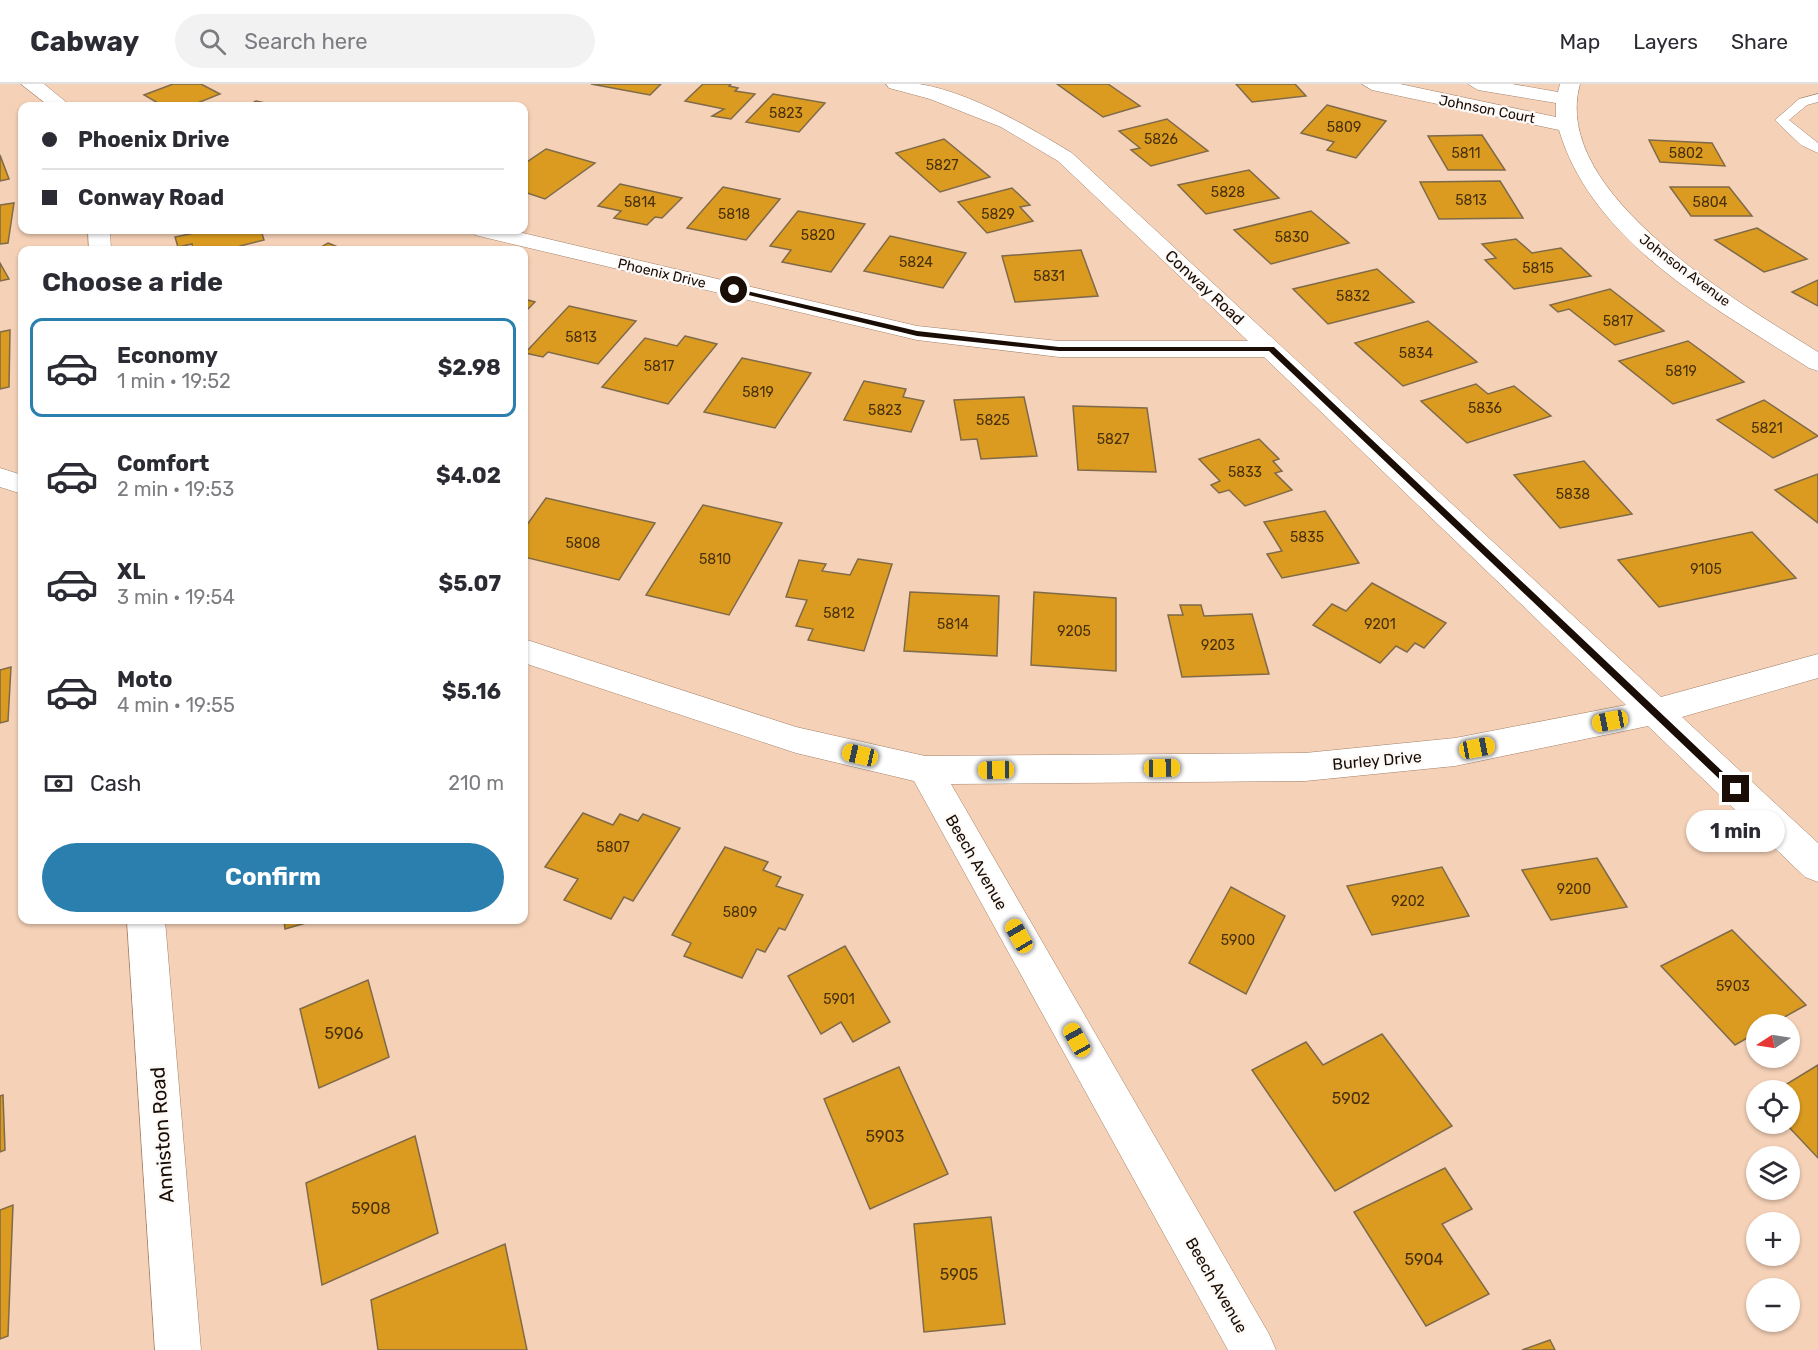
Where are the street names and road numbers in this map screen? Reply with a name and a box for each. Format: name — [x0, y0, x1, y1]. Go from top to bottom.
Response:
street label: Johnson Court — [1437, 92, 1537, 127]
street label: Johnson Avenue — [1636, 231, 1734, 310]
street label: Conway Road — [1161, 246, 1248, 329]
street label: Phoenix Drive — [616, 255, 708, 292]
street label: Burley Drive — [1331, 747, 1423, 774]
street label: Beech Avenue — [942, 811, 1011, 913]
street label: Anniston Road — [145, 1066, 179, 1204]
street label: Beech Avenue — [1182, 1234, 1251, 1336]

